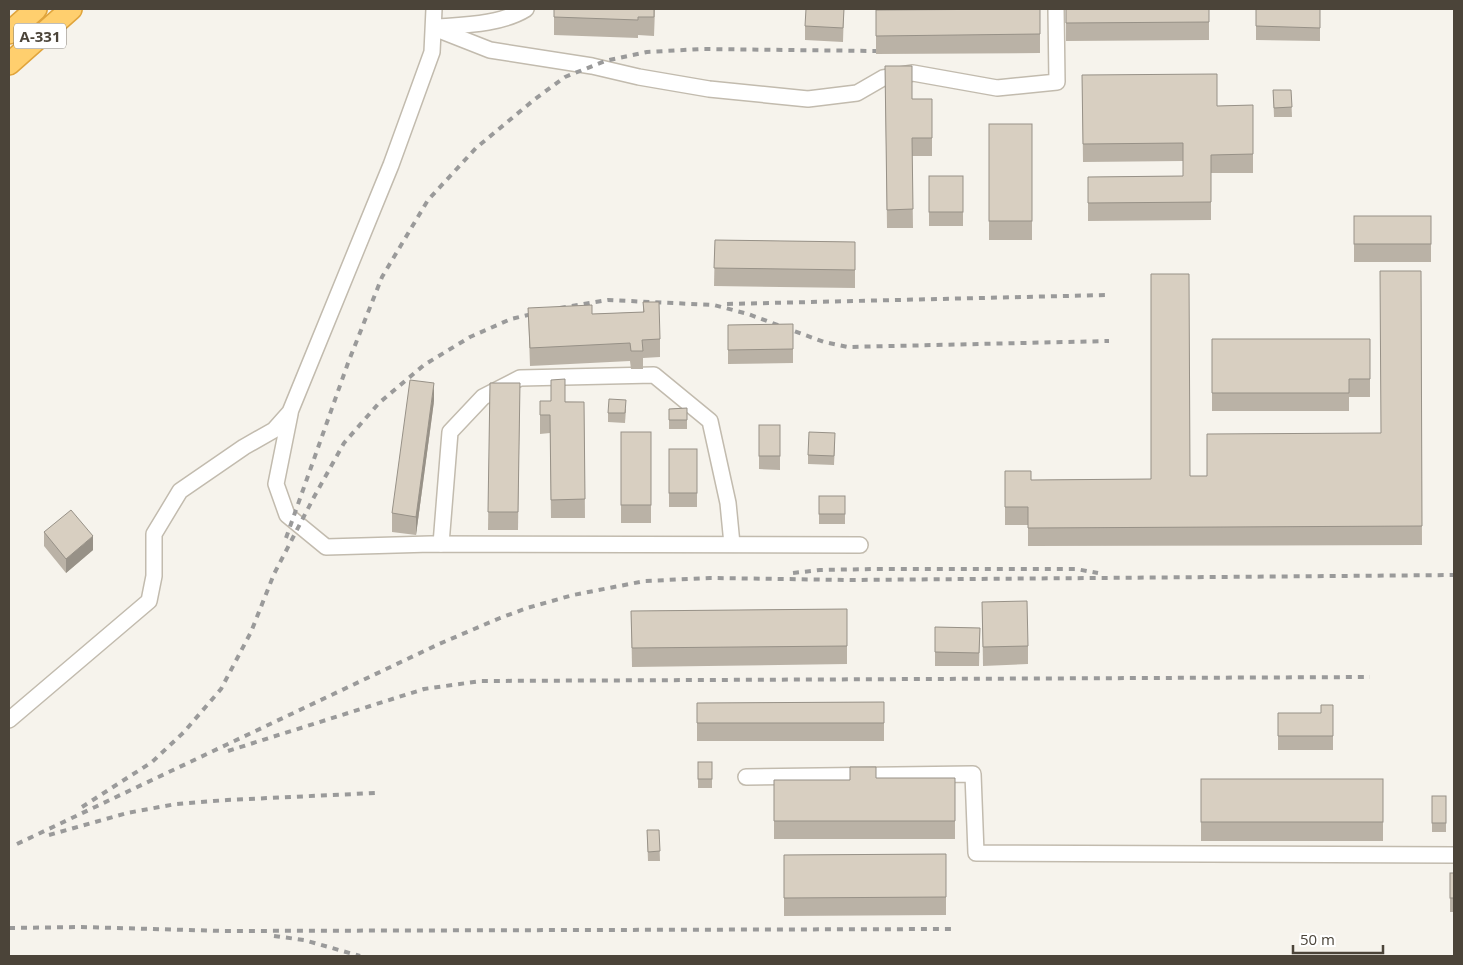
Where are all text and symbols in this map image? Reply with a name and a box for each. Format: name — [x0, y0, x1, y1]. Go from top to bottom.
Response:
road number: А-331 — [14, 24, 66, 48]
scale bar — [1293, 922, 1383, 954]
text: 50 m — [1300, 929, 1335, 949]

